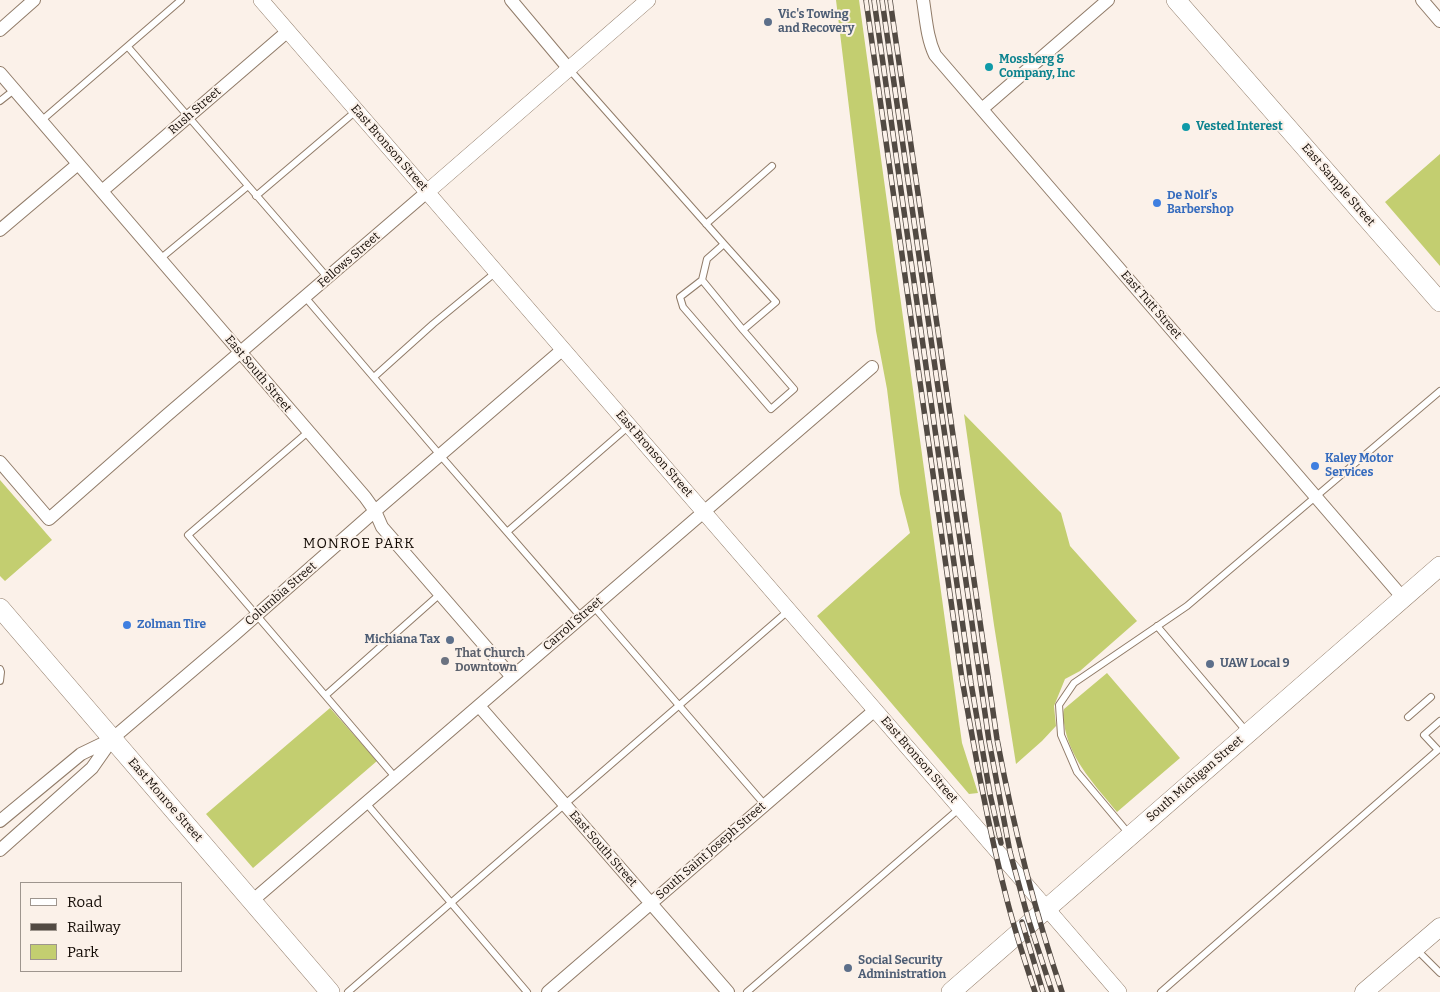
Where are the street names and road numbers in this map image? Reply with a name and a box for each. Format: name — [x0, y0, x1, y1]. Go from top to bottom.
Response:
street label: Rush Street — [166, 84, 224, 138]
street label: East Bronson Street — [348, 102, 430, 194]
street label: East Sample Street — [1298, 141, 1378, 229]
street label: Fellows Street — [315, 229, 383, 291]
street label: East Tutt Street — [1118, 268, 1184, 342]
street label: East South Street — [222, 333, 294, 415]
street label: East Bronson Street — [613, 408, 695, 500]
street label: Columbia Street — [242, 559, 320, 629]
street label: Carroll Street — [540, 594, 606, 654]
street label: East Bronson Street — [878, 714, 960, 806]
street label: South Michigan Street — [1144, 733, 1246, 825]
street label: East Monroe Street — [125, 755, 205, 845]
street label: South Saint Joseph Street — [653, 799, 769, 903]
street label: East South Street — [566, 808, 640, 890]

